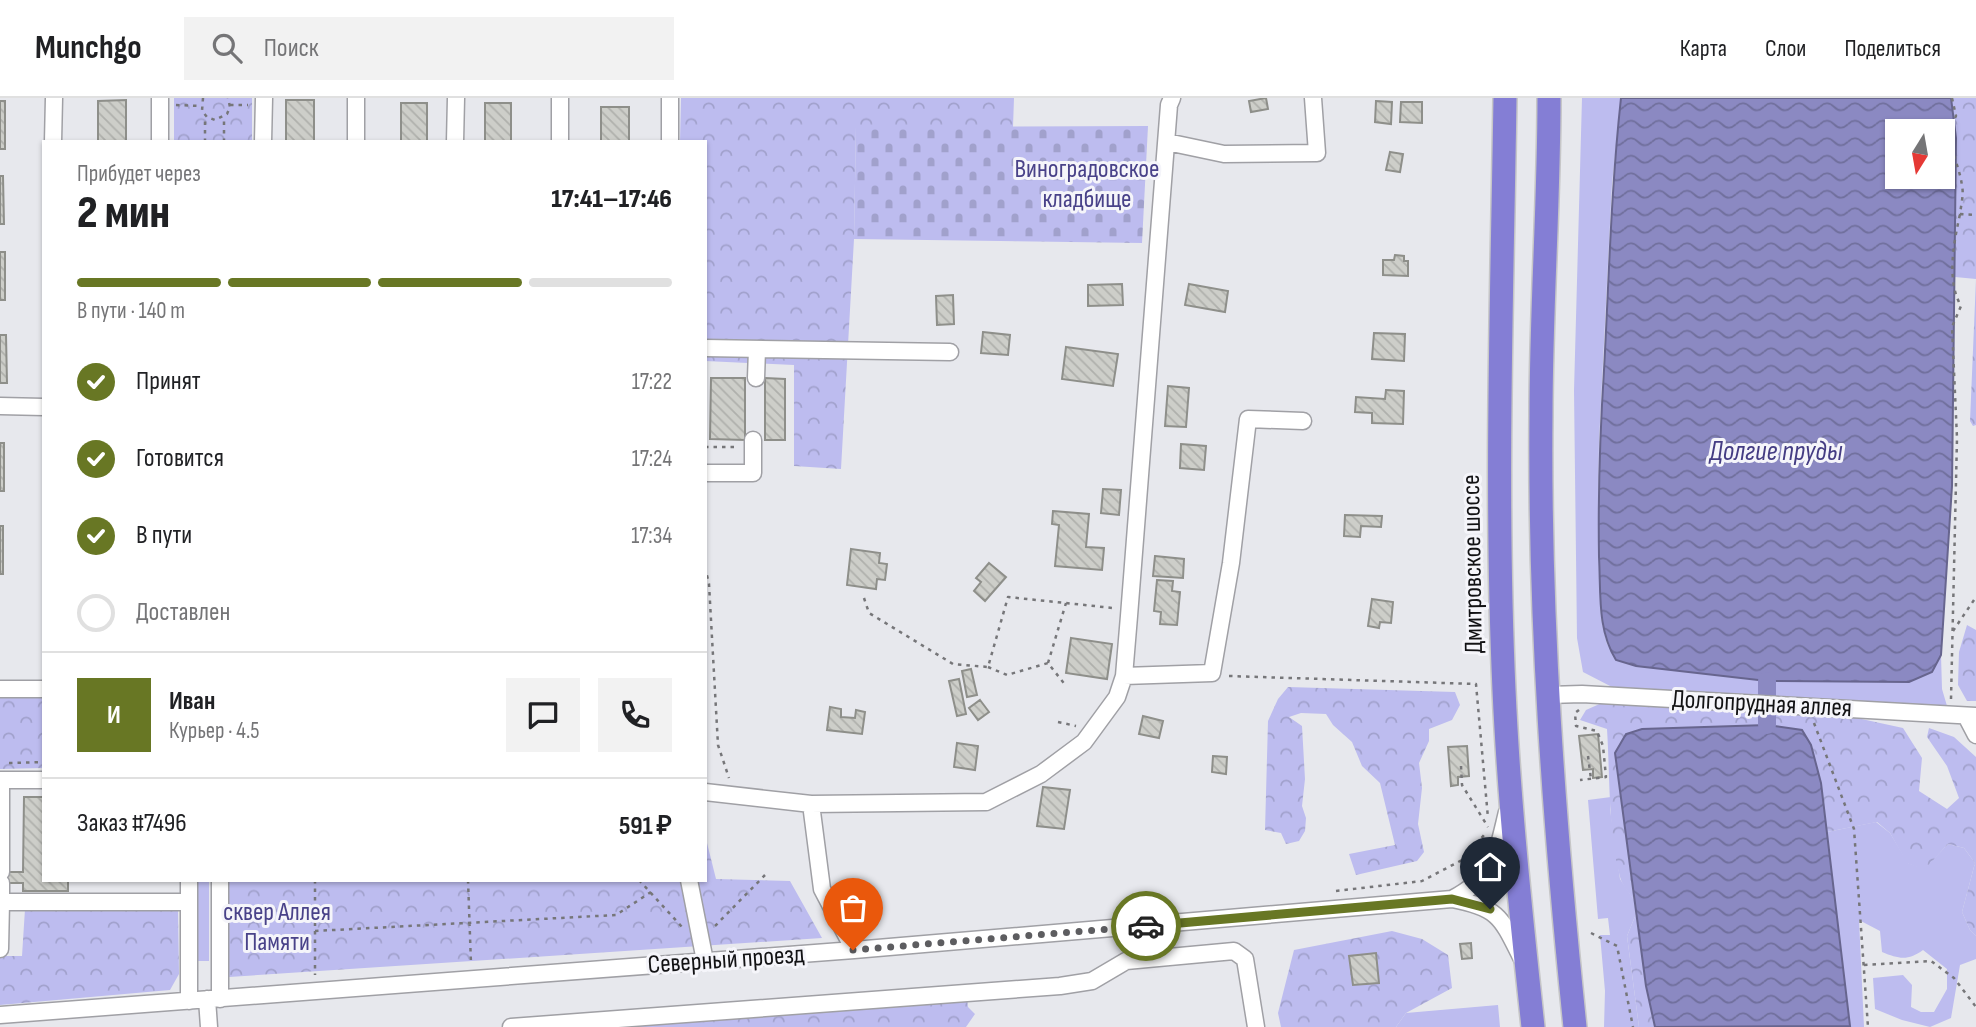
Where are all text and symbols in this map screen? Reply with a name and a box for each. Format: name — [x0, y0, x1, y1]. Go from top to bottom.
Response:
search box — [184, 17, 674, 80]
text: Munchgo — [35, 28, 142, 68]
icon: search — [208, 29, 246, 67]
text: Поиск — [264, 33, 319, 64]
text: Карта — [1680, 34, 1727, 63]
text: Слои — [1765, 34, 1806, 63]
text: Поделиться — [1844, 34, 1941, 63]
north arrow — [1885, 119, 1955, 189]
map controls — [1885, 119, 1955, 189]
park label: Виноградовское кладбище — [1015, 154, 1159, 215]
text: Прибудет через — [77, 160, 201, 188]
text: 17:41–17:46 — [551, 184, 672, 215]
text: 2 мин — [77, 186, 170, 241]
text: В пути · 140 m — [77, 297, 185, 325]
icon: check — [77, 363, 115, 401]
text: Принят — [136, 366, 201, 397]
text: 17:22 — [632, 368, 672, 396]
water label: Долгие пруды — [1707, 435, 1843, 468]
icon: check — [77, 440, 115, 478]
text: Готовится — [136, 443, 224, 474]
text: 17:24 — [632, 445, 672, 473]
street label: Дмитровское шоссе — [1456, 474, 1490, 654]
icon: check — [77, 517, 115, 555]
text: В пути — [136, 520, 192, 551]
text: 17:34 — [631, 522, 672, 550]
text: Доставлен — [136, 597, 230, 628]
button: chat — [506, 678, 580, 752]
button: phone — [598, 678, 672, 752]
street label: Долгопрудная аллея — [1671, 684, 1853, 724]
text: Иван — [169, 686, 215, 717]
text: И — [107, 700, 121, 731]
text: Курьер · 4.5 — [169, 717, 259, 745]
text: Заказ #7496 — [77, 808, 187, 839]
text: 591 ₽ — [619, 811, 672, 842]
pin — [1460, 837, 1520, 909]
icon: home — [1471, 848, 1509, 886]
pin — [823, 878, 883, 950]
icon: bag — [834, 889, 872, 927]
courier — [1111, 891, 1181, 961]
park label: сквер Аллея Памяти — [223, 897, 331, 958]
icon: car — [1127, 907, 1165, 945]
street label: Северный проезд — [647, 939, 806, 981]

